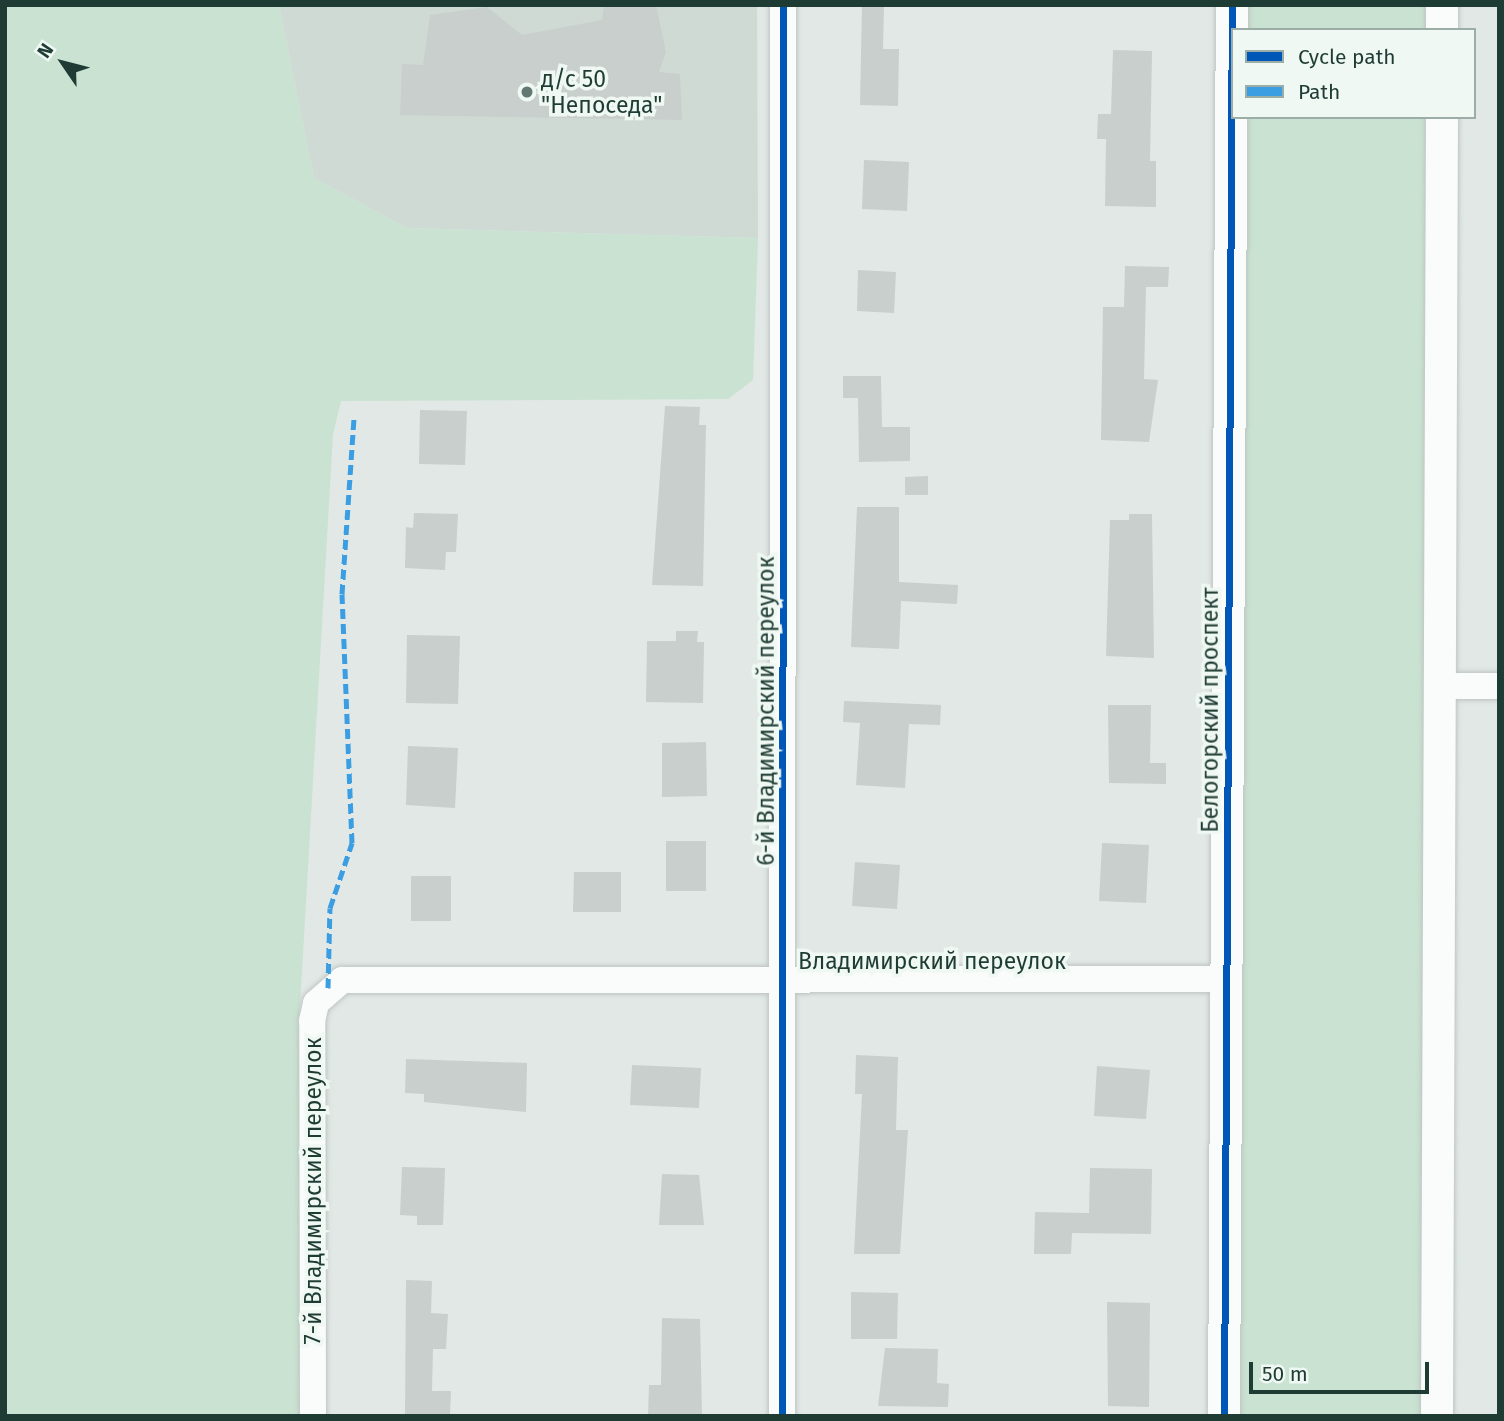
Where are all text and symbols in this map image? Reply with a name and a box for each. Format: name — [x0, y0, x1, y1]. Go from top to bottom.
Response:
north arrow — [28, 28, 98, 98]
legend — [1231, 28, 1476, 119]
text: N — [32, 39, 58, 62]
text: Cycle path — [1298, 44, 1396, 70]
place label: д/с 50 "Непоседа" — [541, 65, 662, 119]
text: Path — [1298, 79, 1340, 105]
marker: д/с 50 "Непоседа" — [519, 84, 535, 100]
street label: 6-й Владимирский переулок — [752, 556, 780, 866]
street label: Белогорский проспект — [1196, 587, 1224, 833]
street label: Владимирский переулок — [798, 947, 1066, 975]
street label: 7-й Владимирский переулок — [299, 1037, 327, 1345]
scale bar — [1252, 1348, 1432, 1392]
text: 50 m — [1262, 1361, 1308, 1387]

